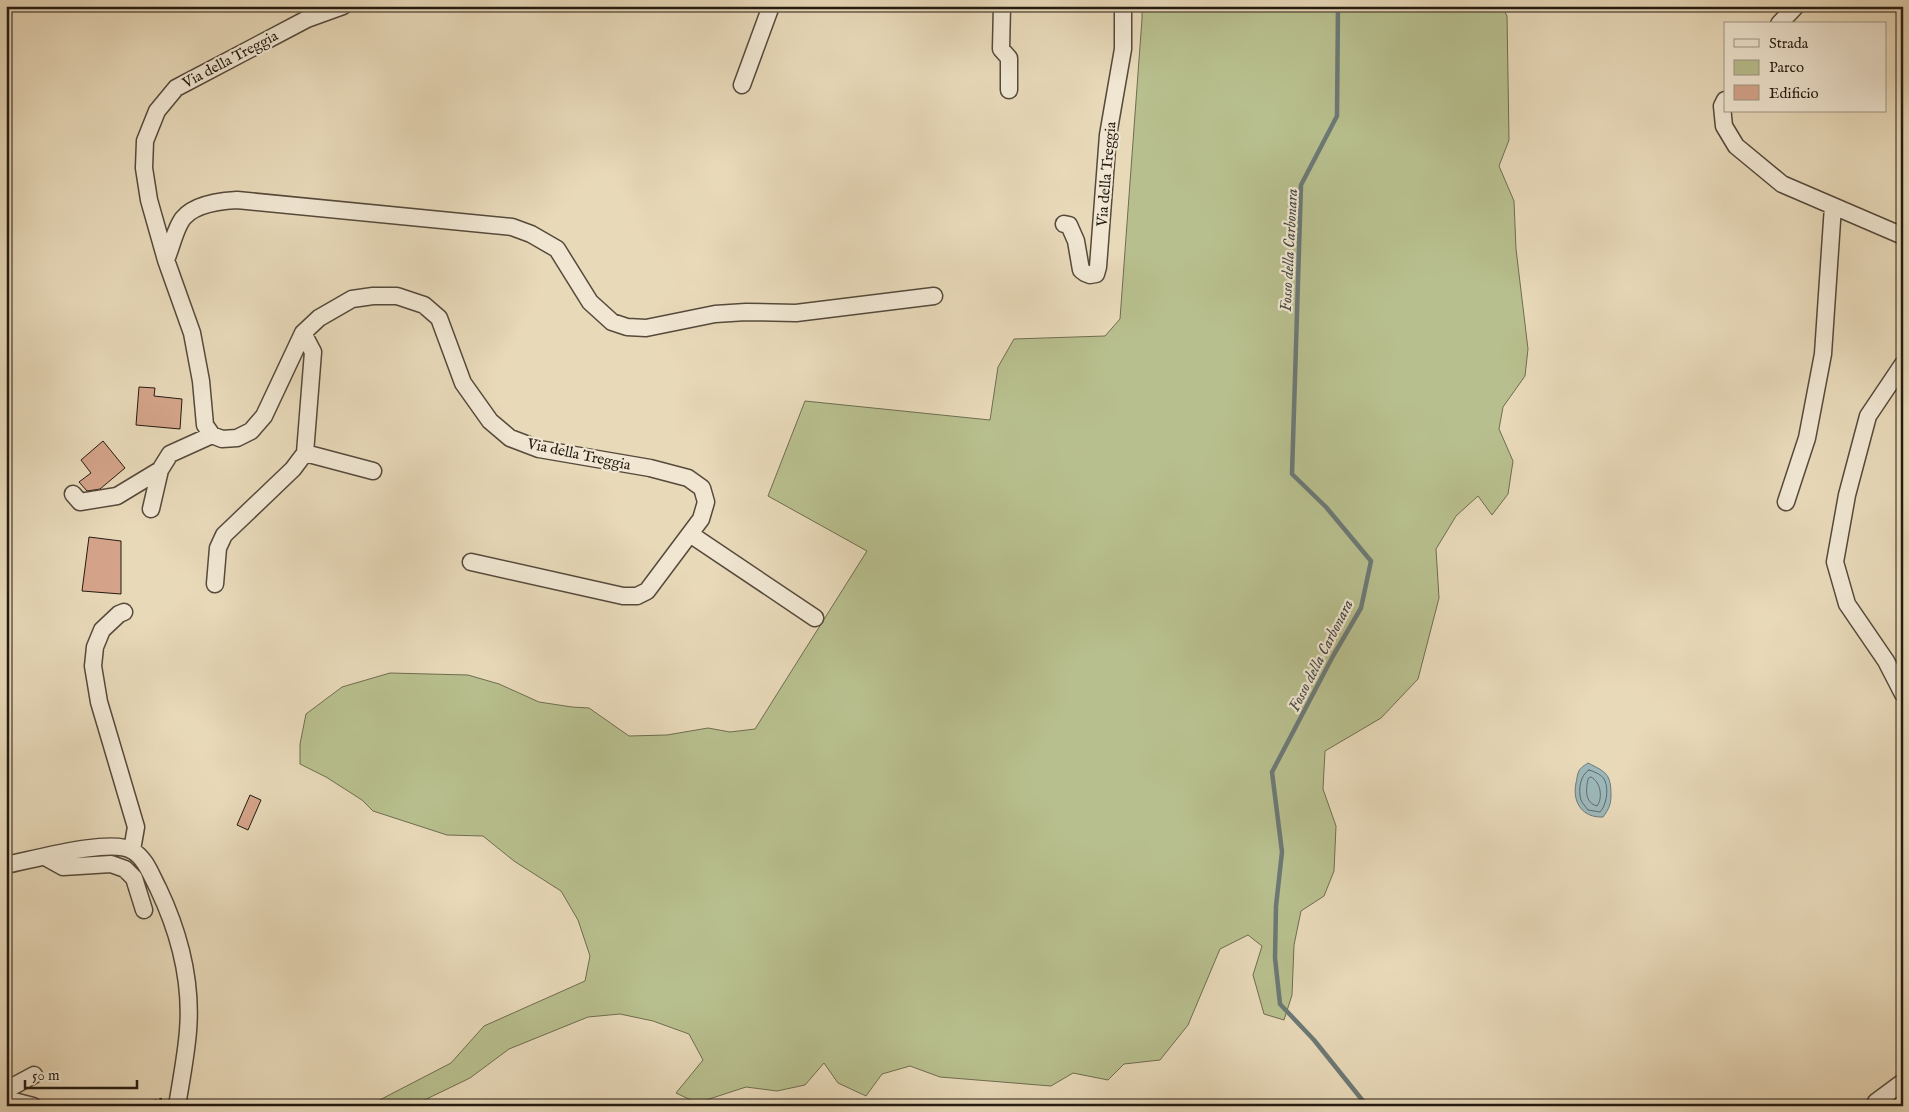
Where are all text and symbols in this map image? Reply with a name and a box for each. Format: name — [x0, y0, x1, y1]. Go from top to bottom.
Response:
legend — [1724, 22, 1886, 112]
street label: Via della Treggia — [178, 26, 282, 93]
text: Strada — [1769, 34, 1809, 53]
text: Parco — [1769, 58, 1804, 77]
text: Edificio — [1769, 84, 1819, 103]
street label: Via della Treggia — [1092, 120, 1121, 228]
water label: Fosso della Carbonara — [1277, 188, 1303, 312]
street label: Via della Treggia — [524, 434, 633, 475]
water label: Fosso della Carbonara — [1285, 597, 1359, 715]
scale bar — [25, 1057, 138, 1089]
text: 50 m — [32, 1066, 60, 1085]

